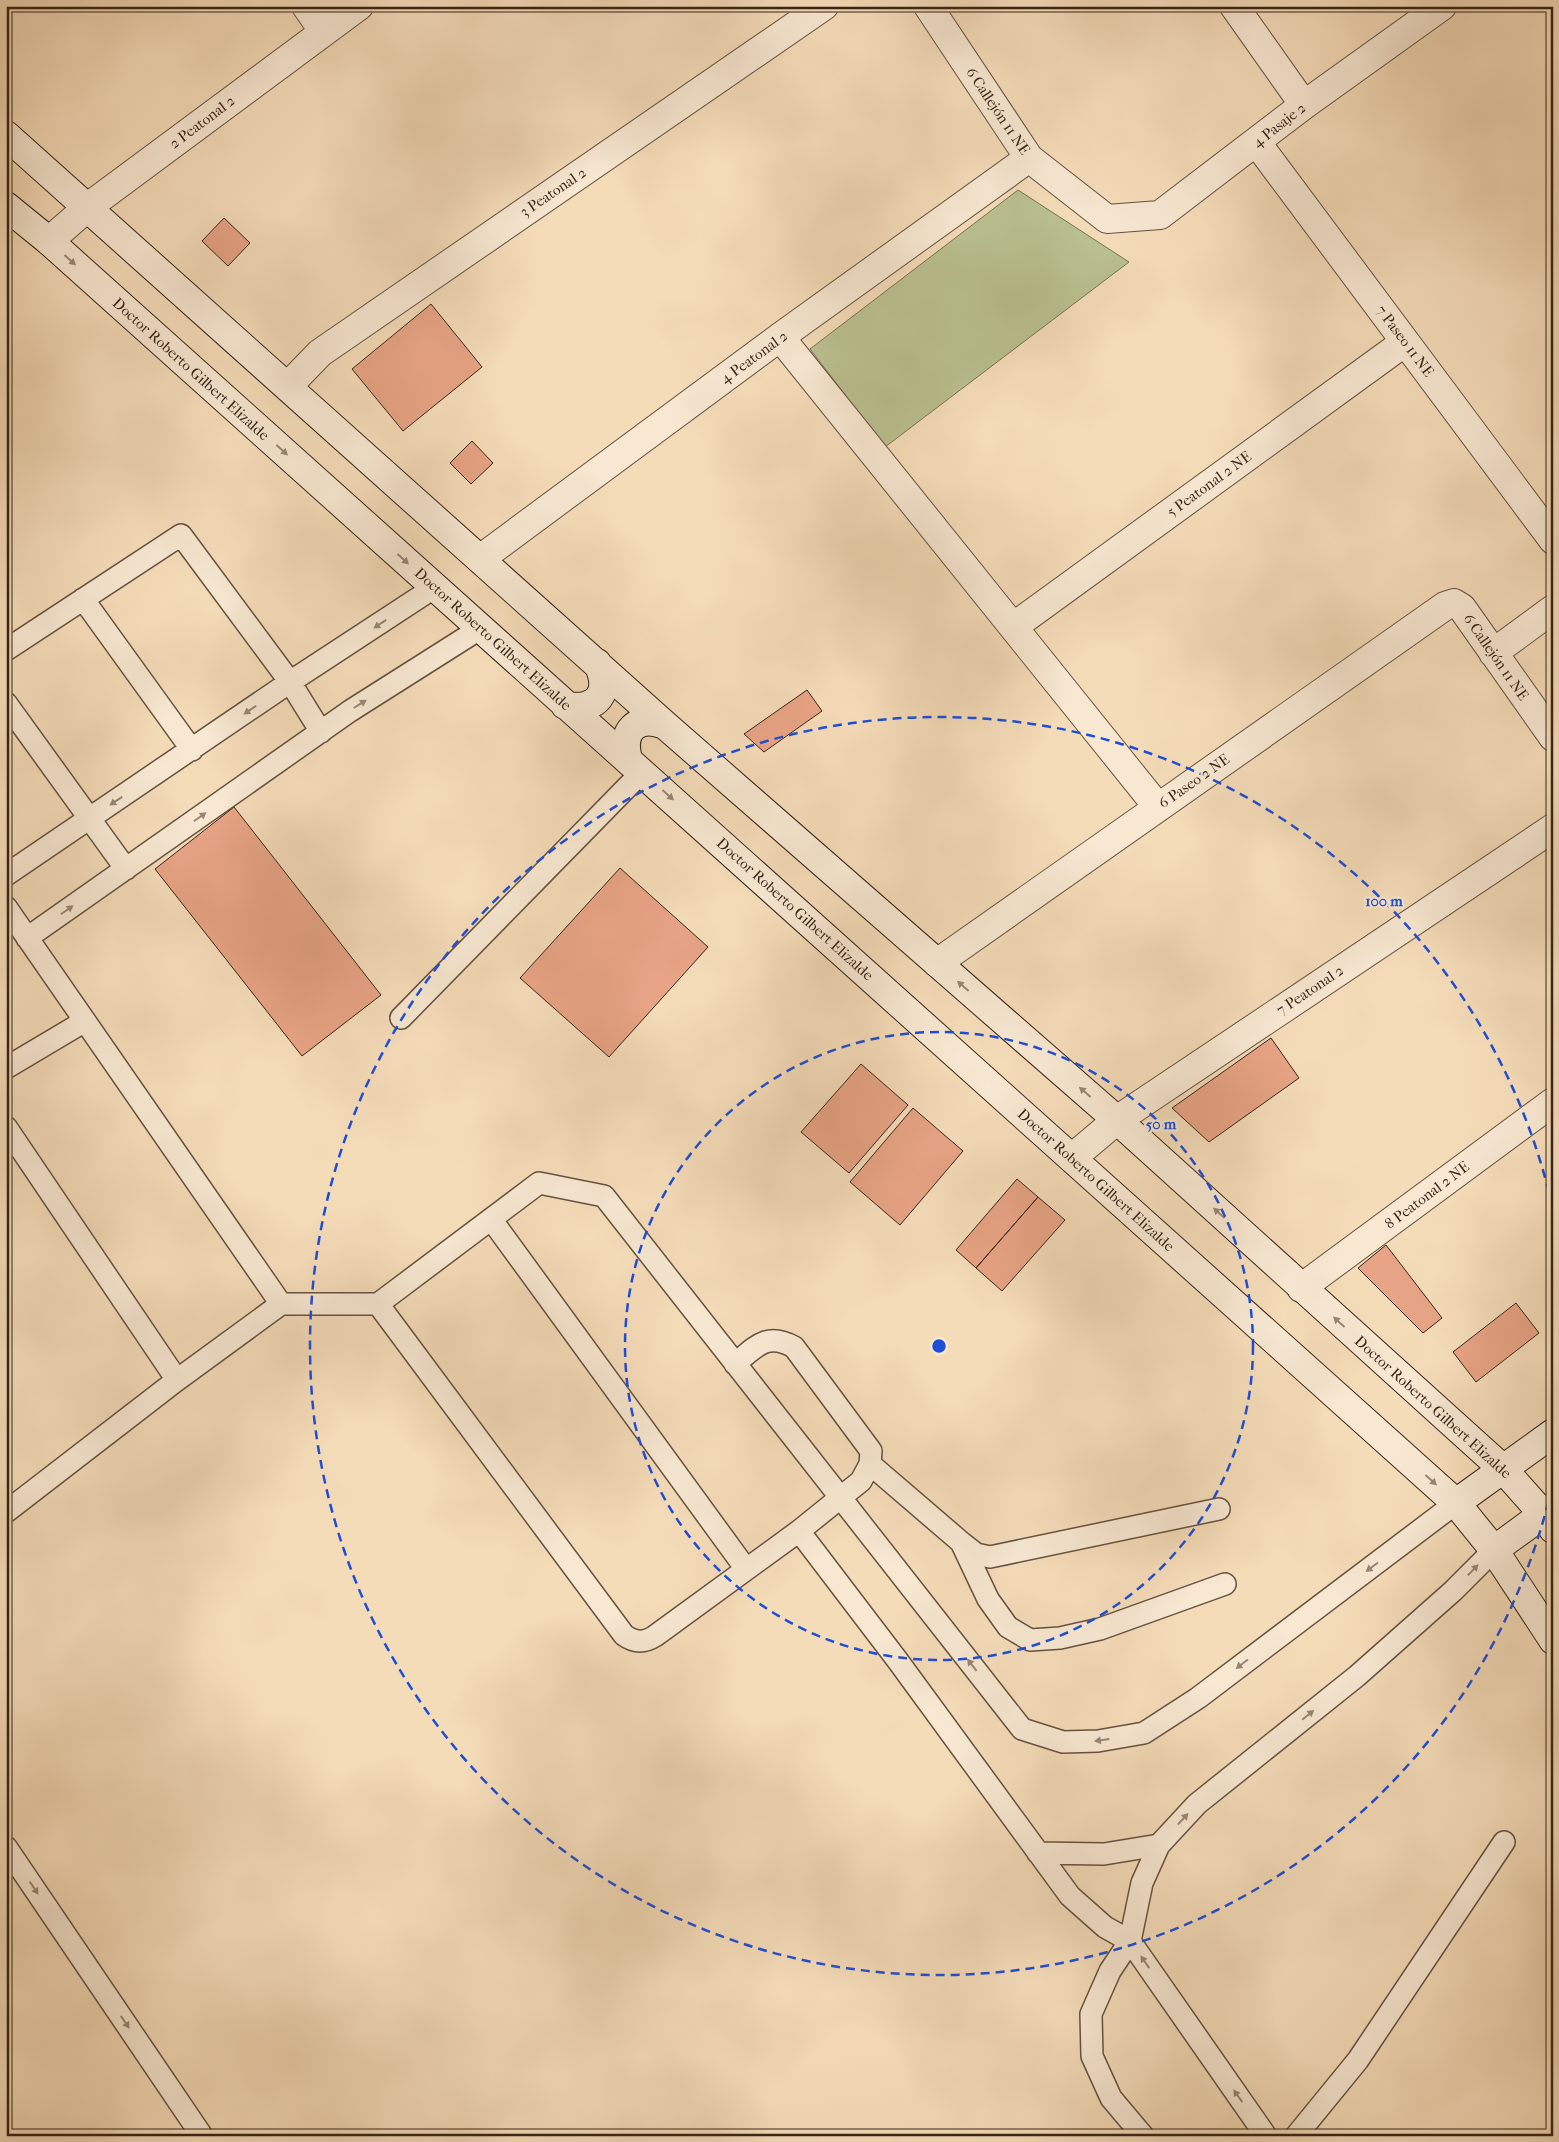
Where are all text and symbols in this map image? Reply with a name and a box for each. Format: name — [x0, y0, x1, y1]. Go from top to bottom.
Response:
street label: 6 Callejón 11 NE — [962, 64, 1034, 158]
street label: 2 Peatonal 2 — [166, 91, 239, 153]
street label: 4 Pasaje 2 — [1249, 98, 1309, 151]
street label: 3 Peatonal 2 — [516, 163, 590, 221]
one-way arrow — [63, 254, 75, 266]
street label: Doctor Roberto Gilbert Elizalde — [109, 294, 273, 445]
street label: 7 Paseo 11 NE — [1372, 302, 1438, 380]
street label: 4 Peatonal 2 — [717, 326, 791, 387]
one-way arrow — [276, 445, 289, 456]
street label: 5 Peatonal 2 NE — [1163, 447, 1255, 521]
one-way arrow — [397, 553, 409, 565]
street label: Doctor Roberto Gilbert Elizalde — [411, 564, 575, 715]
street label: 6 Callejón 11 NE — [1459, 610, 1533, 704]
one-way arrow — [373, 619, 387, 629]
one-way arrow — [354, 700, 367, 709]
one-way arrow — [243, 705, 257, 715]
street label: 6 Paseo 2 NE — [1155, 750, 1233, 812]
one-way arrow — [661, 789, 673, 801]
one-way arrow — [109, 796, 123, 806]
one-way arrow — [193, 812, 207, 822]
street label: Doctor Roberto Gilbert Elizalde — [713, 834, 877, 985]
text: 100 m — [1365, 892, 1403, 910]
one-way arrow — [60, 905, 74, 915]
street label: 7 Peatonal 2 — [1273, 961, 1347, 1019]
one-way arrow — [956, 980, 969, 991]
one-way arrow — [1079, 1087, 1092, 1098]
street label: Doctor Roberto Gilbert Elizalde — [1014, 1105, 1178, 1256]
text: 50 m — [1146, 1115, 1177, 1133]
street label: 8 Peatonal 2 NE — [1381, 1157, 1473, 1233]
one-way arrow — [1213, 1207, 1225, 1219]
one-way arrow — [1334, 1316, 1346, 1328]
street label: Doctor Roberto Gilbert Elizalde — [1351, 1332, 1515, 1483]
centre of rings — [930, 1337, 948, 1355]
one-way arrow — [1425, 1475, 1438, 1486]
one-way arrow — [1365, 1562, 1379, 1572]
one-way arrow — [1467, 1565, 1479, 1577]
one-way arrow — [967, 1659, 978, 1672]
one-way arrow — [1236, 1659, 1249, 1670]
one-way arrow — [1301, 1710, 1314, 1721]
one-way arrow — [1093, 1736, 1109, 1744]
one-way arrow — [1177, 1813, 1189, 1825]
one-way arrow — [29, 1881, 38, 1894]
one-way arrow — [1140, 1956, 1150, 1969]
one-way arrow — [120, 2015, 130, 2029]
one-way arrow — [1233, 2089, 1243, 2103]

